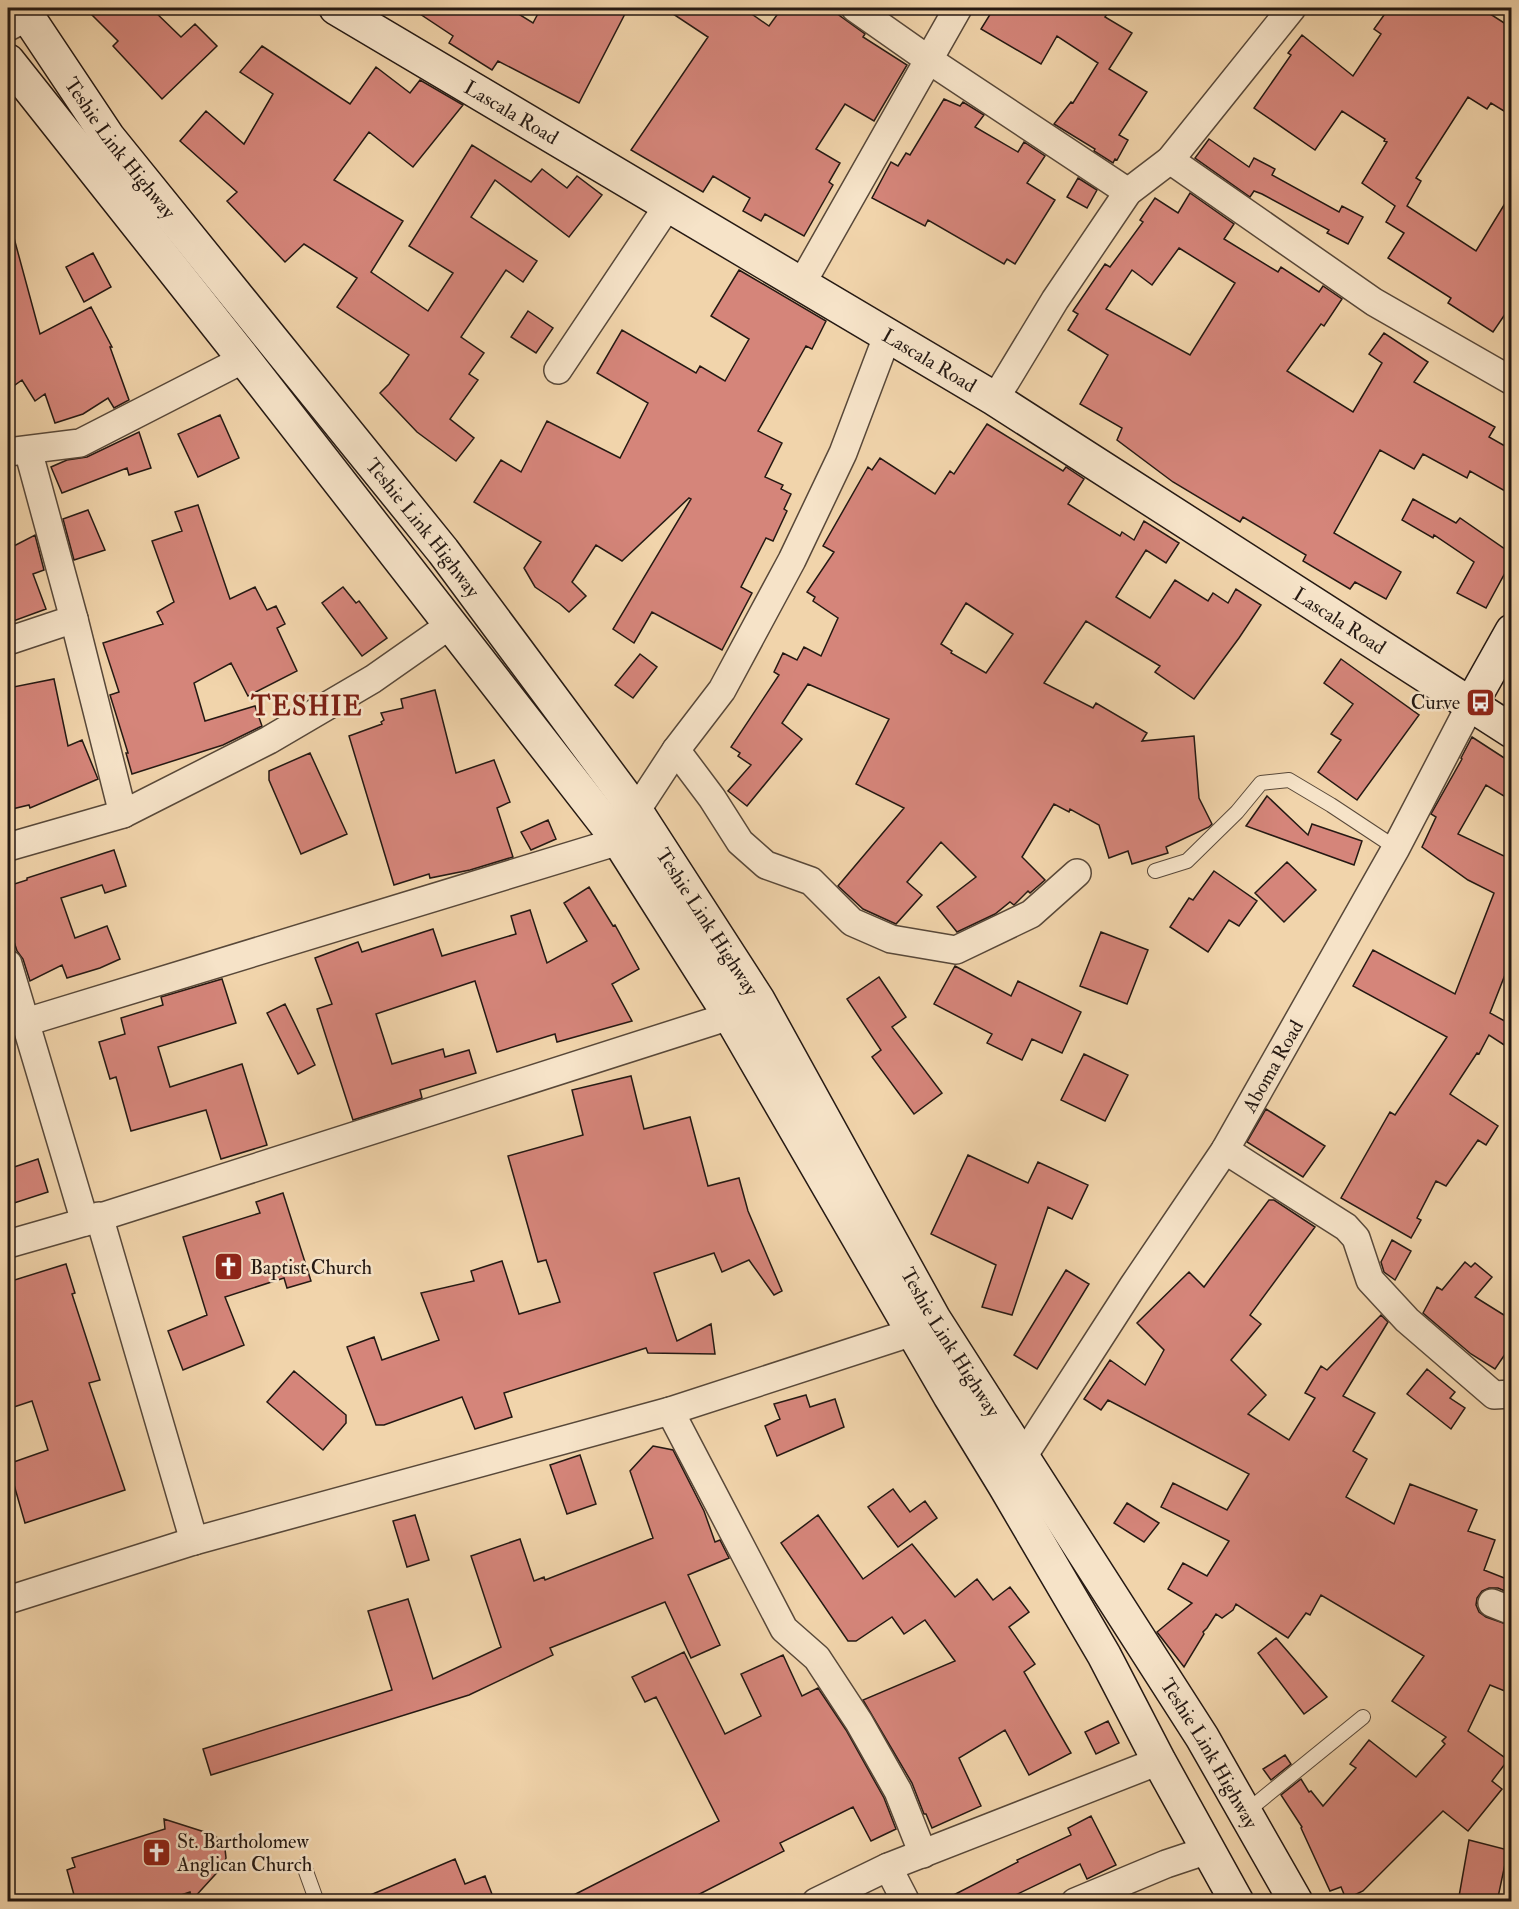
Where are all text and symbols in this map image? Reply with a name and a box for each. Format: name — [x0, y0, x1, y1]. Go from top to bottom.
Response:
street label: Teshie Link Highway — [59, 72, 182, 225]
street label: Lascala Road — [460, 74, 563, 150]
street label: Lascala Road — [878, 322, 981, 398]
street label: Teshie Link Highway — [360, 453, 486, 603]
street label: Lascala Road — [1289, 581, 1391, 659]
bus stop icon: Curve — [1465, 686, 1497, 718]
place label: Curve — [1411, 690, 1460, 715]
district label: TESHIE — [250, 691, 363, 723]
street label: Teshie Link Highway — [651, 843, 765, 1001]
street label: Aboma Road — [1236, 1015, 1309, 1117]
church icon: Baptist Church — [213, 1251, 245, 1283]
place label: Baptist Church — [250, 1255, 373, 1281]
street label: Teshie Link Highway — [895, 1263, 1007, 1422]
street label: Teshie Link Highway — [1155, 1673, 1265, 1834]
place label: St. Bartholomew Anglican Church — [176, 1829, 313, 1877]
church icon: St. Bartholomew Anglican Church — [140, 1837, 172, 1869]

